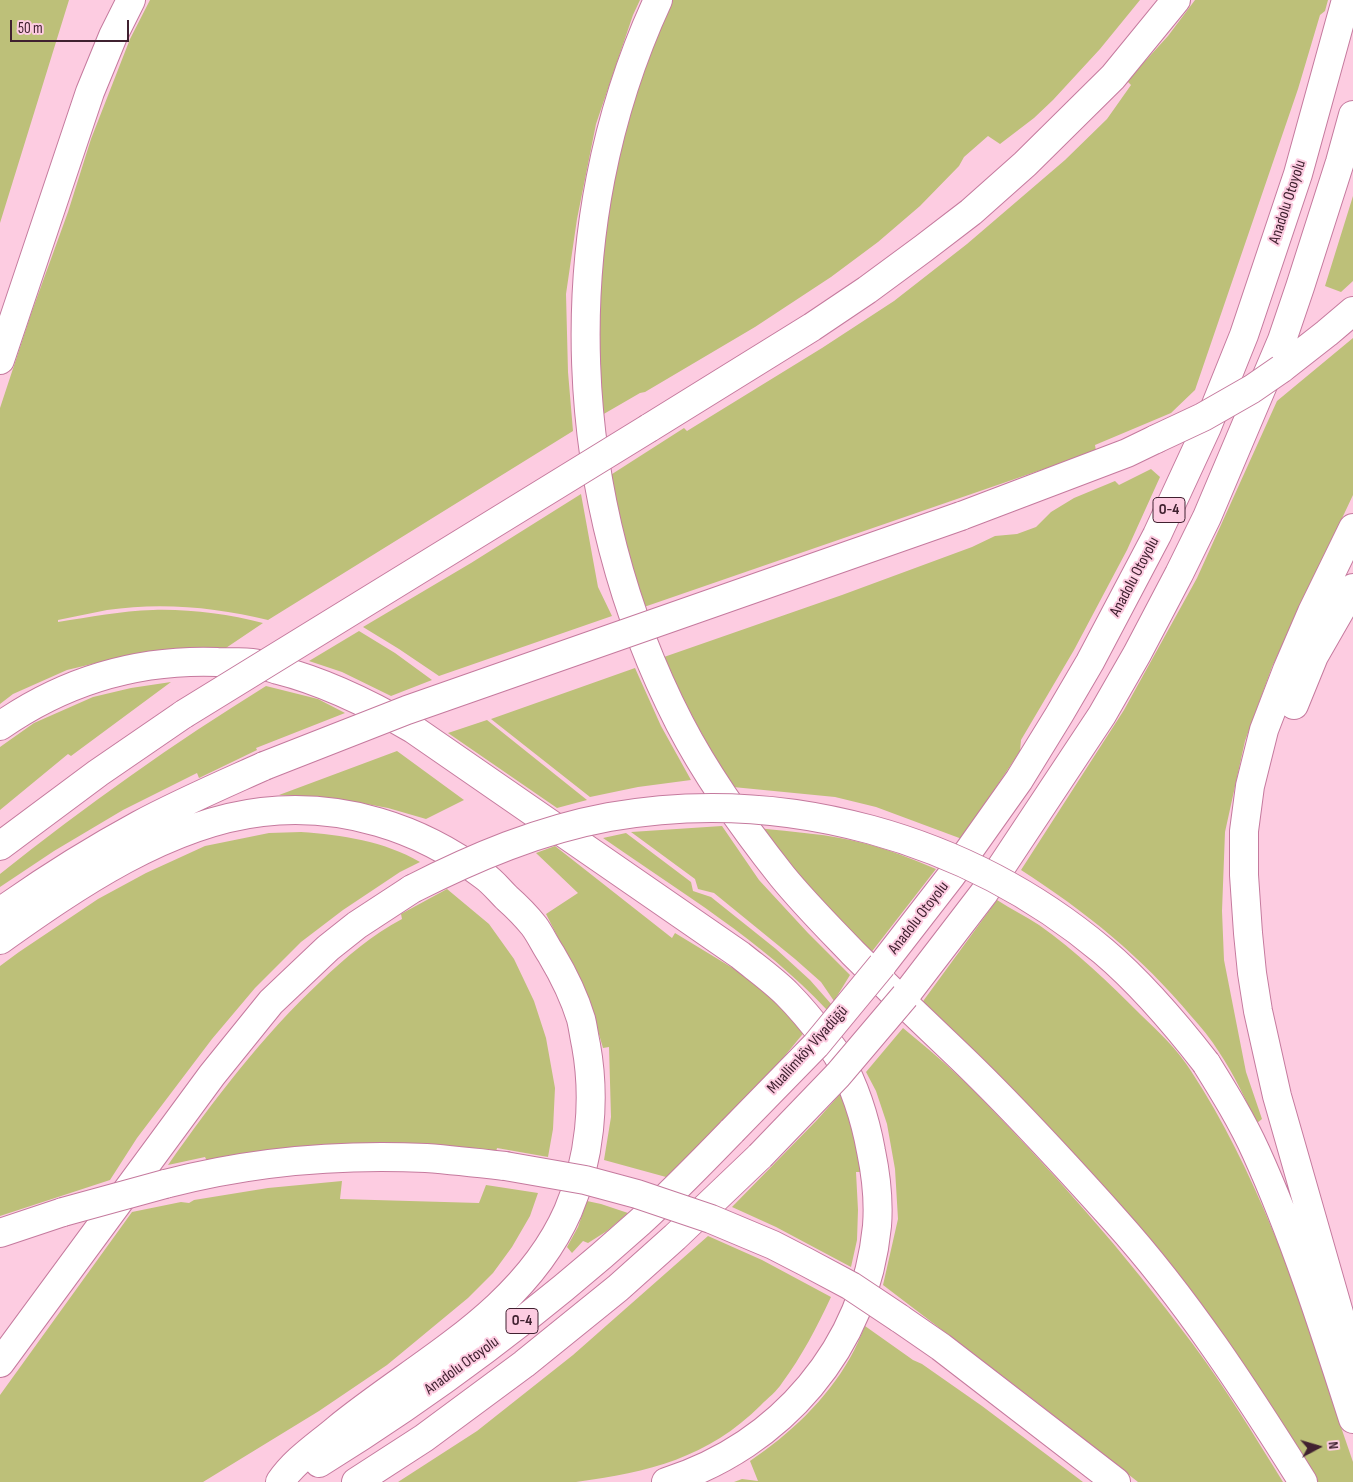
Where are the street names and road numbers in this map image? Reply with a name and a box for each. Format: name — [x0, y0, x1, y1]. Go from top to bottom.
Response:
street label: Anadolu Otoyolu — [1265, 158, 1311, 246]
road number: O-4 — [1153, 498, 1185, 522]
street label: Anadolu Otoyolu — [1106, 534, 1164, 620]
street label: Anadolu Otoyolu — [885, 878, 953, 958]
street label: Muallimköy Viyadüğü — [764, 1002, 852, 1098]
road number: O-4 — [506, 1308, 538, 1334]
street label: Anadolu Otoyolu — [421, 1333, 503, 1399]

